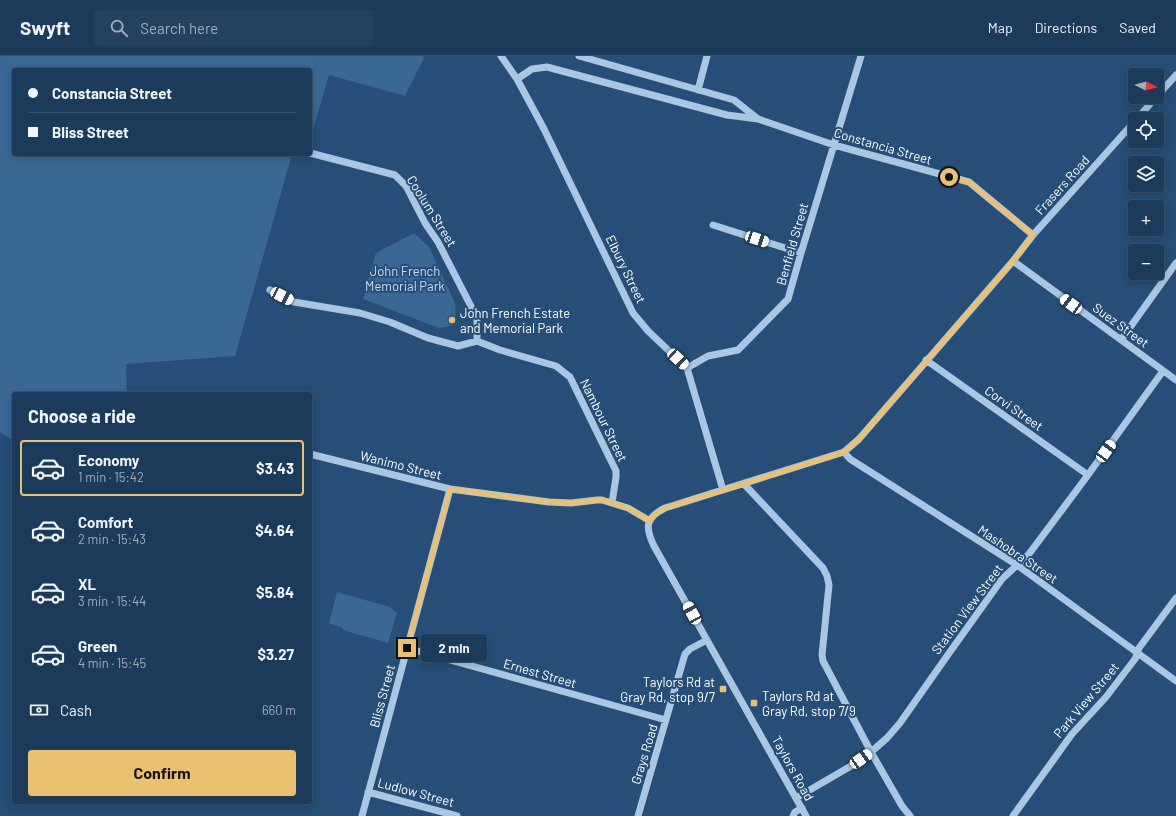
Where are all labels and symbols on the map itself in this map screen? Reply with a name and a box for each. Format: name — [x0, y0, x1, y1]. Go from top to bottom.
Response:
north arrow — [1128, 68, 1164, 104]
street label: Constancia Street — [832, 124, 934, 168]
street label: Frasers Road — [1031, 152, 1093, 218]
route start — [940, 168, 958, 186]
street label: Coolum Street — [404, 172, 460, 250]
street label: Benfield Street — [773, 201, 811, 287]
car — [744, 230, 770, 248]
street label: Elbury Street — [603, 232, 649, 306]
park label: John French Memorial Park — [365, 263, 445, 294]
car — [269, 285, 295, 307]
car — [1058, 292, 1084, 316]
street label: Suez Street — [1090, 299, 1152, 351]
place label: John French Estate and Memorial Park — [460, 305, 570, 336]
marker: John French Estate and Memorial Park — [447, 315, 457, 325]
car — [665, 346, 691, 372]
street label: Nambour Street — [577, 376, 631, 464]
street label: Corvi Street — [982, 382, 1046, 434]
car — [1094, 438, 1118, 464]
street label: Wanimo Street — [359, 447, 443, 483]
street label: Mashobra Street — [975, 521, 1061, 587]
street label: Station View Street — [928, 561, 1006, 657]
car — [681, 600, 703, 626]
callout: 2 min — [421, 634, 487, 662]
route end — [398, 639, 416, 657]
street label: Ernest Street — [502, 655, 578, 691]
street label: Park View Street — [1050, 659, 1122, 741]
street label: Bliss Street — [366, 663, 398, 729]
place label: Taylors Rd at Gray Rd, stop 9/7 — [620, 674, 715, 705]
marker: Taylors Rd at Gray Rd, stop 9/7 — [718, 684, 728, 694]
place label: Taylors Rd at Gray Rd, stop 7/9 — [762, 688, 856, 719]
marker: Taylors Rd at Gray Rd, stop 7/9 — [749, 698, 759, 708]
street label: Grays Road — [627, 722, 661, 786]
street label: Taylors Road — [769, 733, 817, 803]
car — [848, 747, 874, 771]
street label: Ludlow Street — [376, 774, 456, 810]

